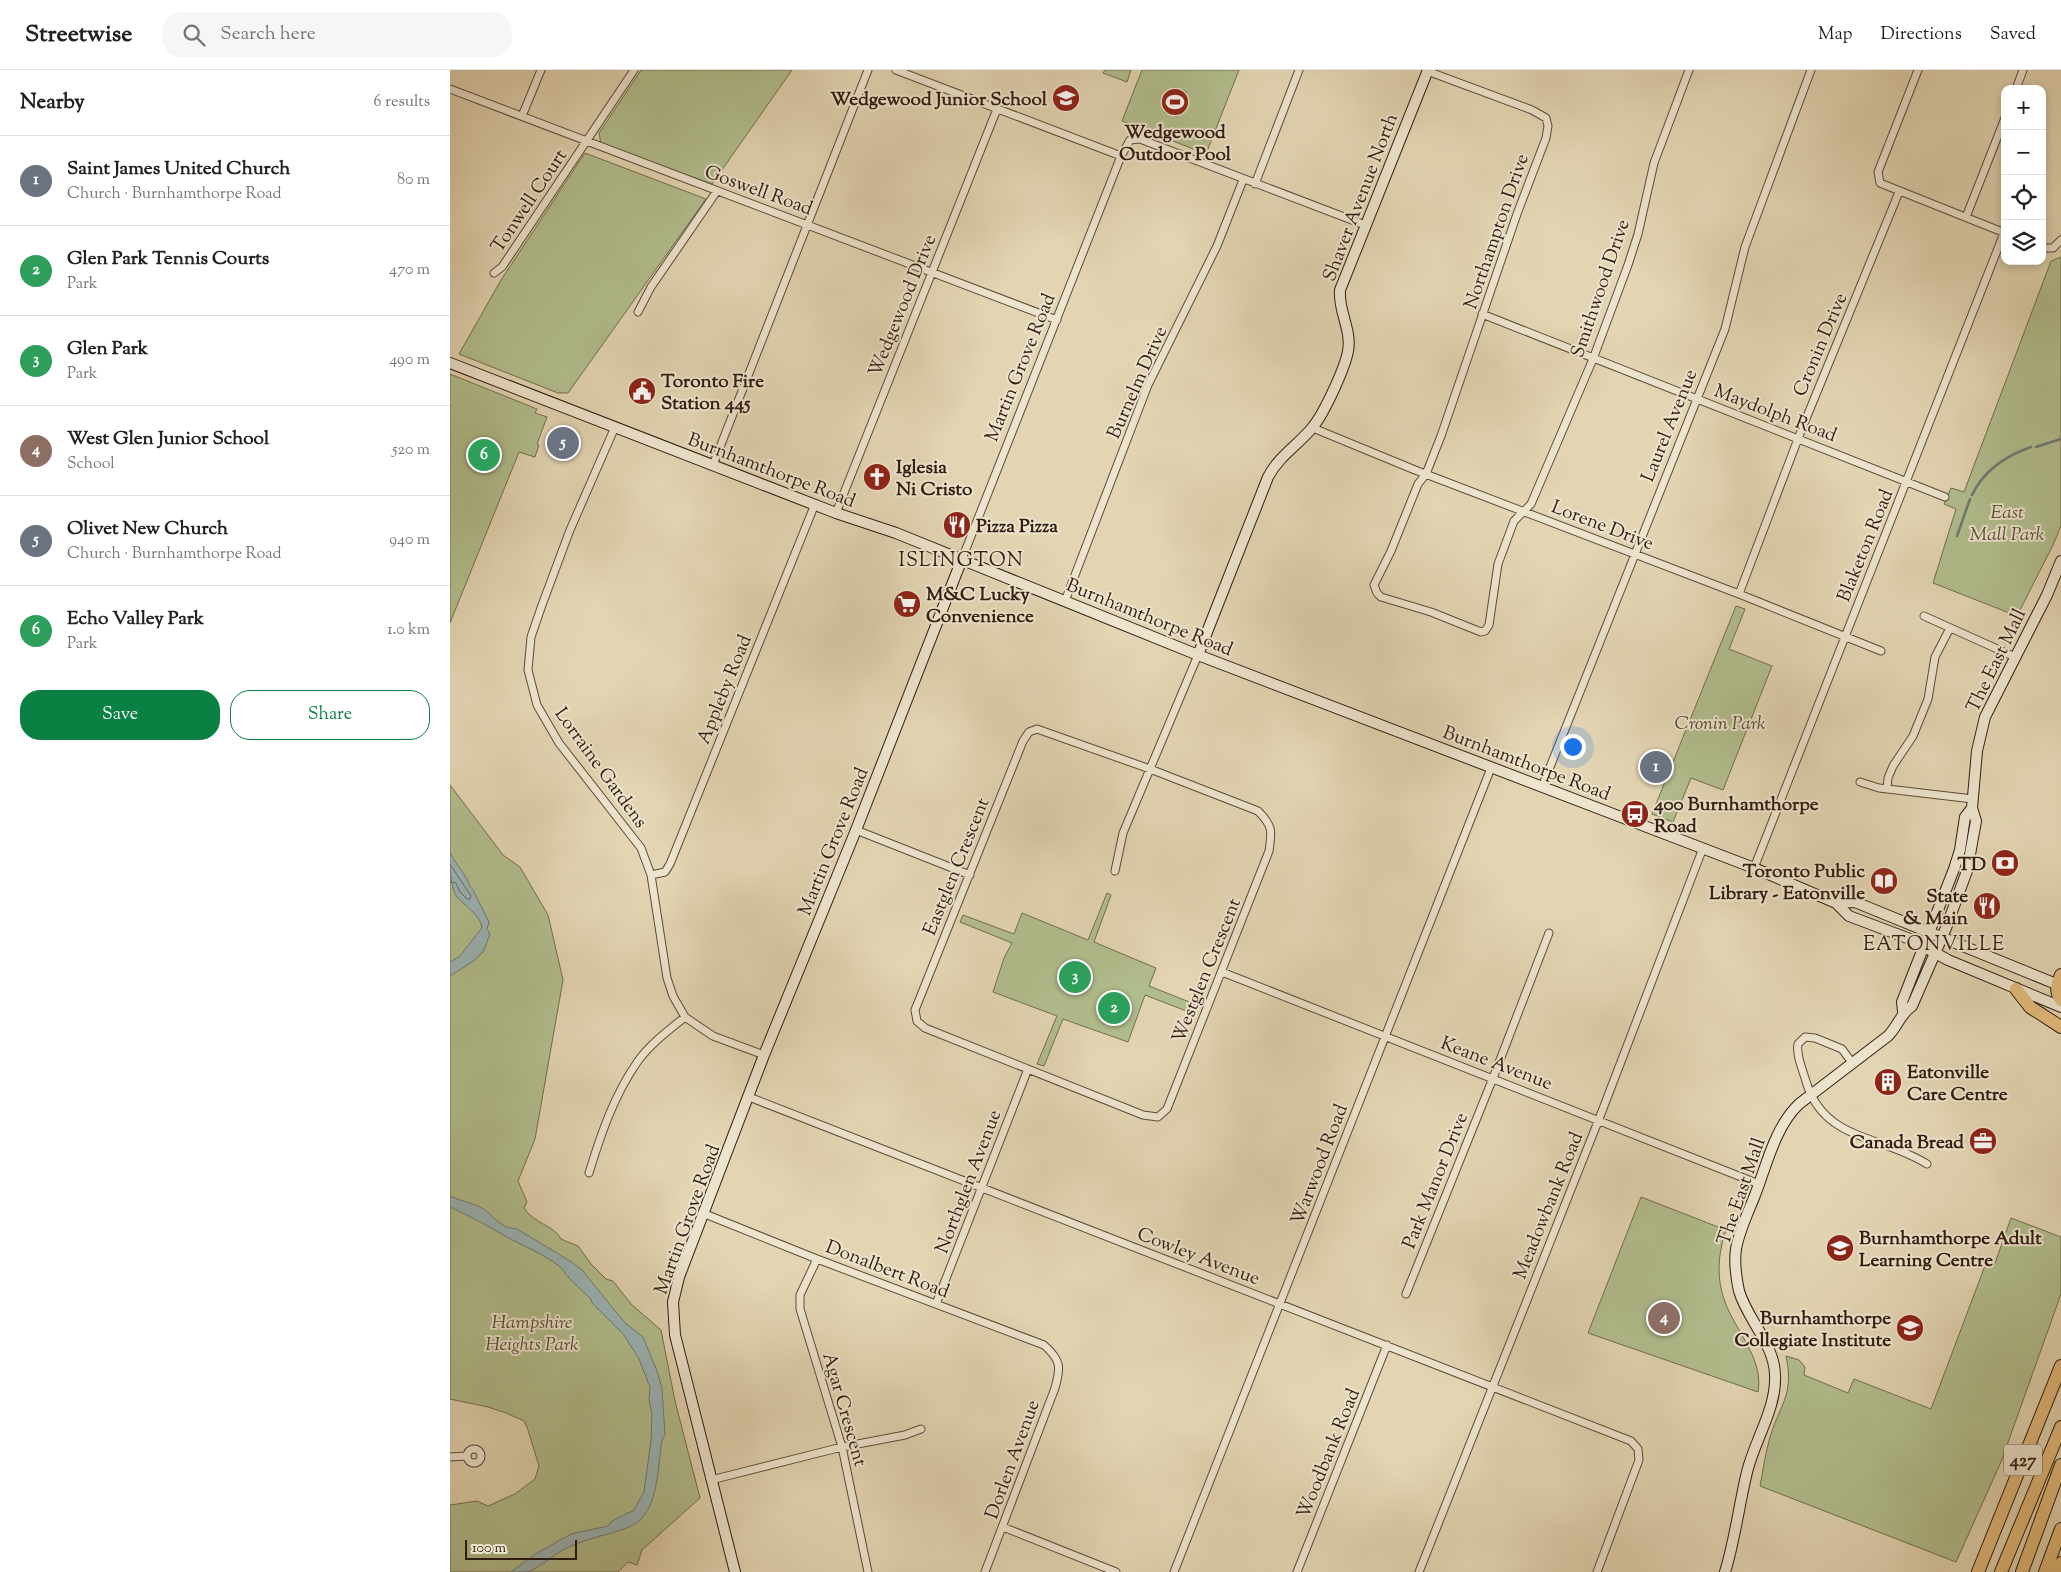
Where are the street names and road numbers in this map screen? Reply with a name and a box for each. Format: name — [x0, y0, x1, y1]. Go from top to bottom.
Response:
street label: Shaver Avenue North — [1317, 110, 1406, 286]
street label: Tonwell Court — [485, 144, 575, 259]
street label: Northampton Drive — [1458, 150, 1537, 313]
street label: Goswell Road — [700, 159, 816, 223]
street label: Smithwood Drive — [1565, 216, 1638, 362]
street label: Wedgewood Drive — [862, 231, 944, 381]
street label: Cronin Drive — [1787, 289, 1855, 401]
street label: Martin Grove Road — [979, 290, 1063, 446]
street label: Burnelm Drive — [1101, 322, 1175, 444]
street label: Laurel Avenue — [1635, 365, 1705, 486]
street label: Maydolph Road — [1710, 379, 1841, 450]
street label: Burnhamthorpe Road — [683, 427, 859, 516]
street label: Blaketon Road — [1831, 485, 1901, 606]
street label: Lorene Drive — [1547, 494, 1657, 558]
street label: Burnhamthorpe Road — [1062, 572, 1237, 664]
street label: The East Mall — [1960, 605, 2034, 717]
street label: Appleby Road — [691, 631, 760, 749]
street label: Lorraine Gardens — [547, 703, 653, 834]
street label: Burnhamthorpe Road — [1438, 720, 1614, 809]
street label: Martin Grove Road — [792, 764, 876, 920]
street label: Eastglen Crescent — [917, 794, 997, 940]
street label: Westglen Crescent — [1166, 894, 1249, 1047]
street label: Keane Avenue — [1436, 1031, 1556, 1098]
street label: Warwood Road — [1285, 1100, 1356, 1229]
street label: Northglen Avenue — [930, 1106, 1009, 1258]
street label: Park Manor Drive — [1397, 1109, 1476, 1253]
street label: Meadowbank Road — [1507, 1128, 1591, 1284]
street label: The East Mall — [1711, 1134, 1773, 1249]
street label: Martin Grove Road — [649, 1141, 728, 1299]
street label: Cowley Avenue — [1133, 1222, 1263, 1293]
street label: Donalbert Road — [821, 1234, 953, 1306]
street label: Agar Crescent — [814, 1350, 873, 1470]
street label: Woodbank Road — [1291, 1384, 1368, 1523]
street label: Dorlen Avenue — [979, 1396, 1047, 1523]
road number: 427 — [2004, 1444, 2042, 1476]

